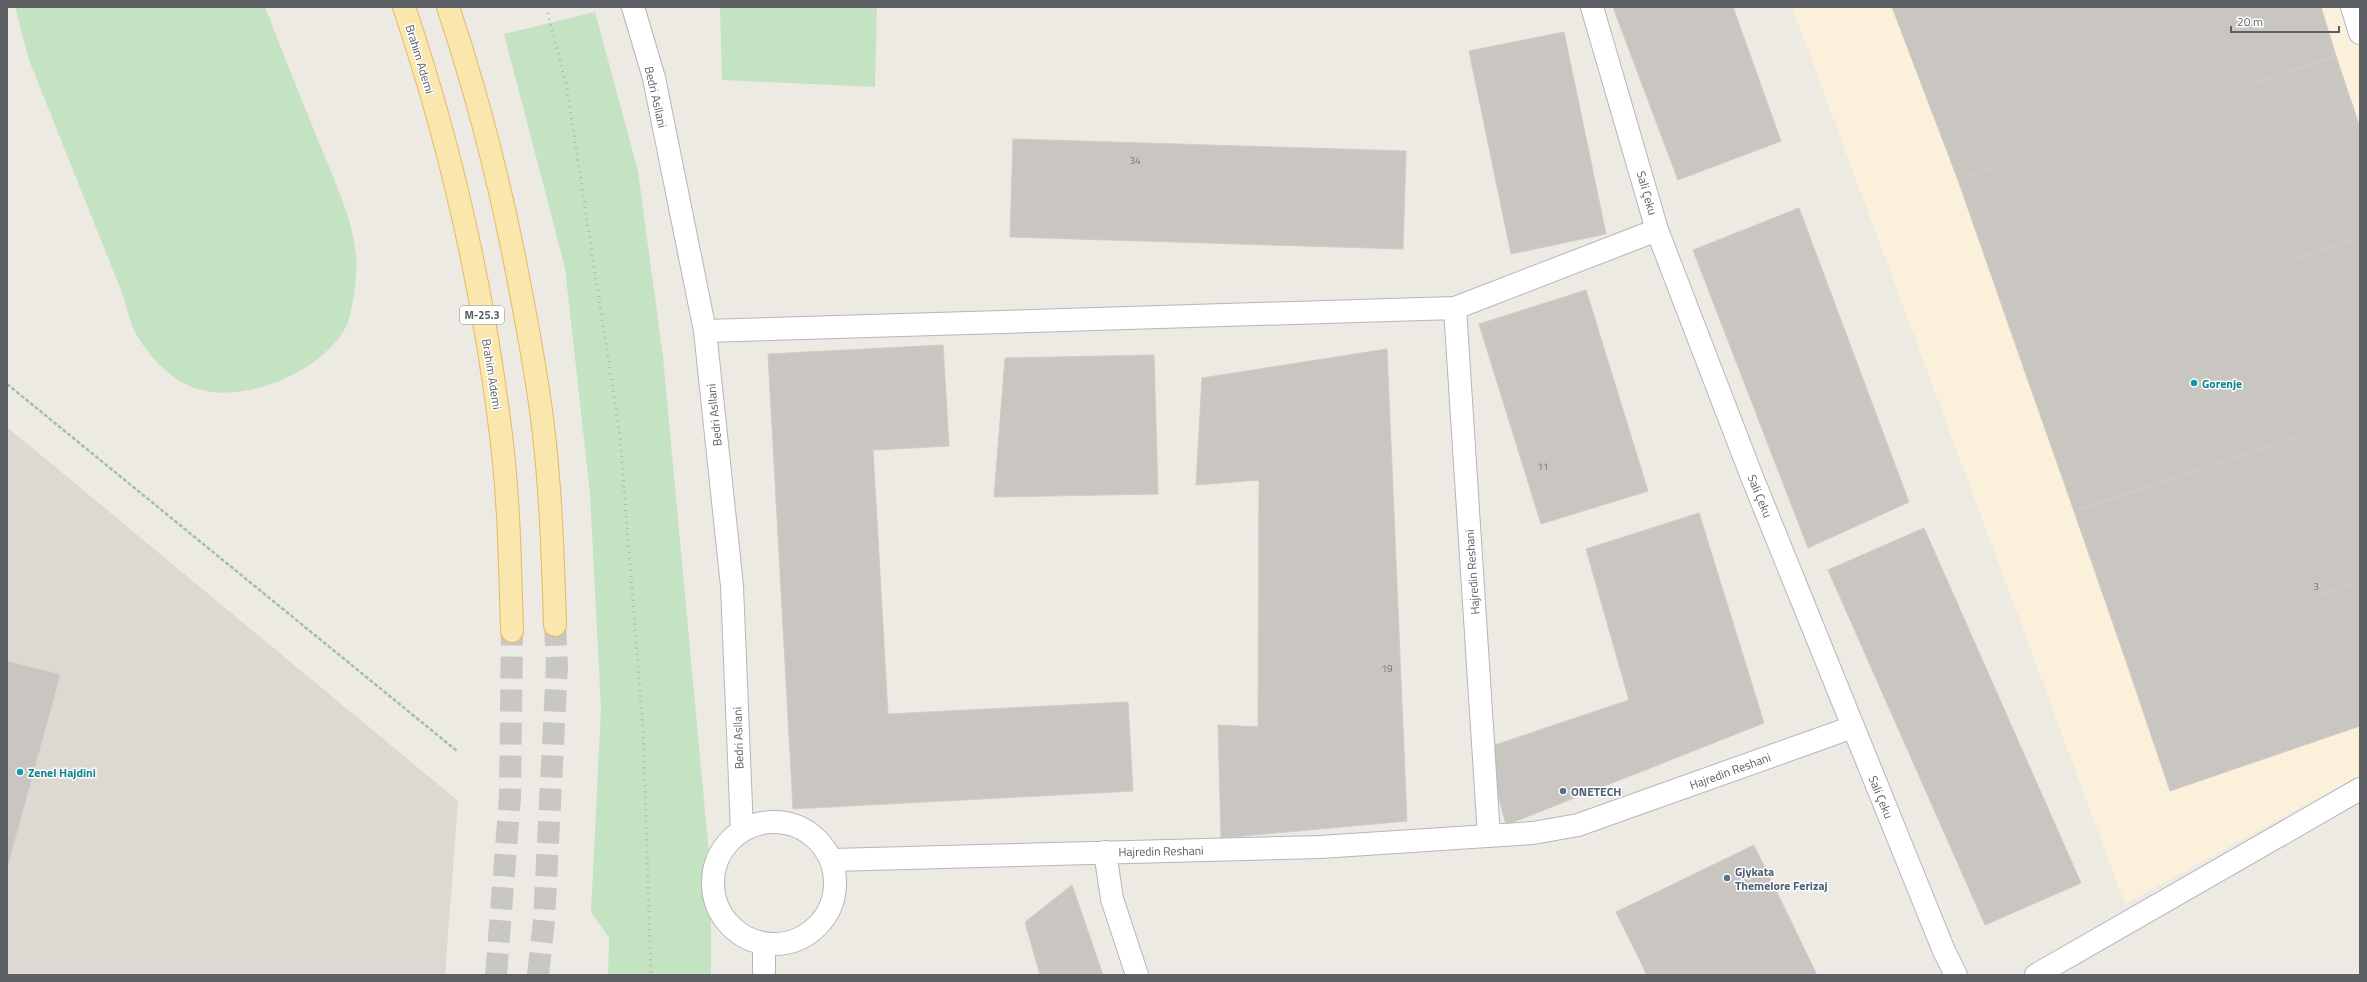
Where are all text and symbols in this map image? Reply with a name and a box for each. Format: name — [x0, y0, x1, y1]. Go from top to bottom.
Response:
scale bar — [2231, 8, 2339, 34]
text: 20 m — [2237, 12, 2263, 31]
street label: Brahim Ademi — [400, 22, 440, 96]
street label: Bedri Asllani — [640, 64, 672, 130]
house number: 34 — [1129, 153, 1141, 168]
street label: Sali Çeku — [1632, 169, 1662, 217]
road number: M-25.3 — [460, 306, 504, 324]
street label: Brahim Ademi — [477, 337, 507, 411]
place label: Gorenje — [2202, 374, 2242, 393]
marker: Gorenje — [2189, 378, 2199, 388]
street label: Bedri Asllani — [701, 383, 727, 447]
house number: 11 — [1537, 459, 1549, 474]
street label: Sali Çeku — [1743, 472, 1777, 520]
street label: Hajredin Reshani — [1460, 529, 1484, 615]
house number: 3 — [2313, 579, 2319, 594]
house number: 19 — [1381, 661, 1393, 676]
street label: Bedri Asllani — [727, 706, 749, 770]
street label: Hajredin Reshani — [1687, 747, 1773, 795]
place label: Zenel Hajdini — [28, 763, 96, 782]
marker: Zenel Hajdini — [15, 767, 25, 777]
street label: Sali Çeku — [1864, 773, 1898, 821]
place label: ONETECH — [1571, 782, 1621, 801]
marker: ONETECH — [1558, 786, 1568, 796]
street label: Hajredin Reshani — [1118, 841, 1204, 861]
place label: Gjykata Themelore Ferizaj — [1735, 862, 1828, 895]
marker: Gjykata Themelore Ferizaj — [1722, 873, 1732, 883]

